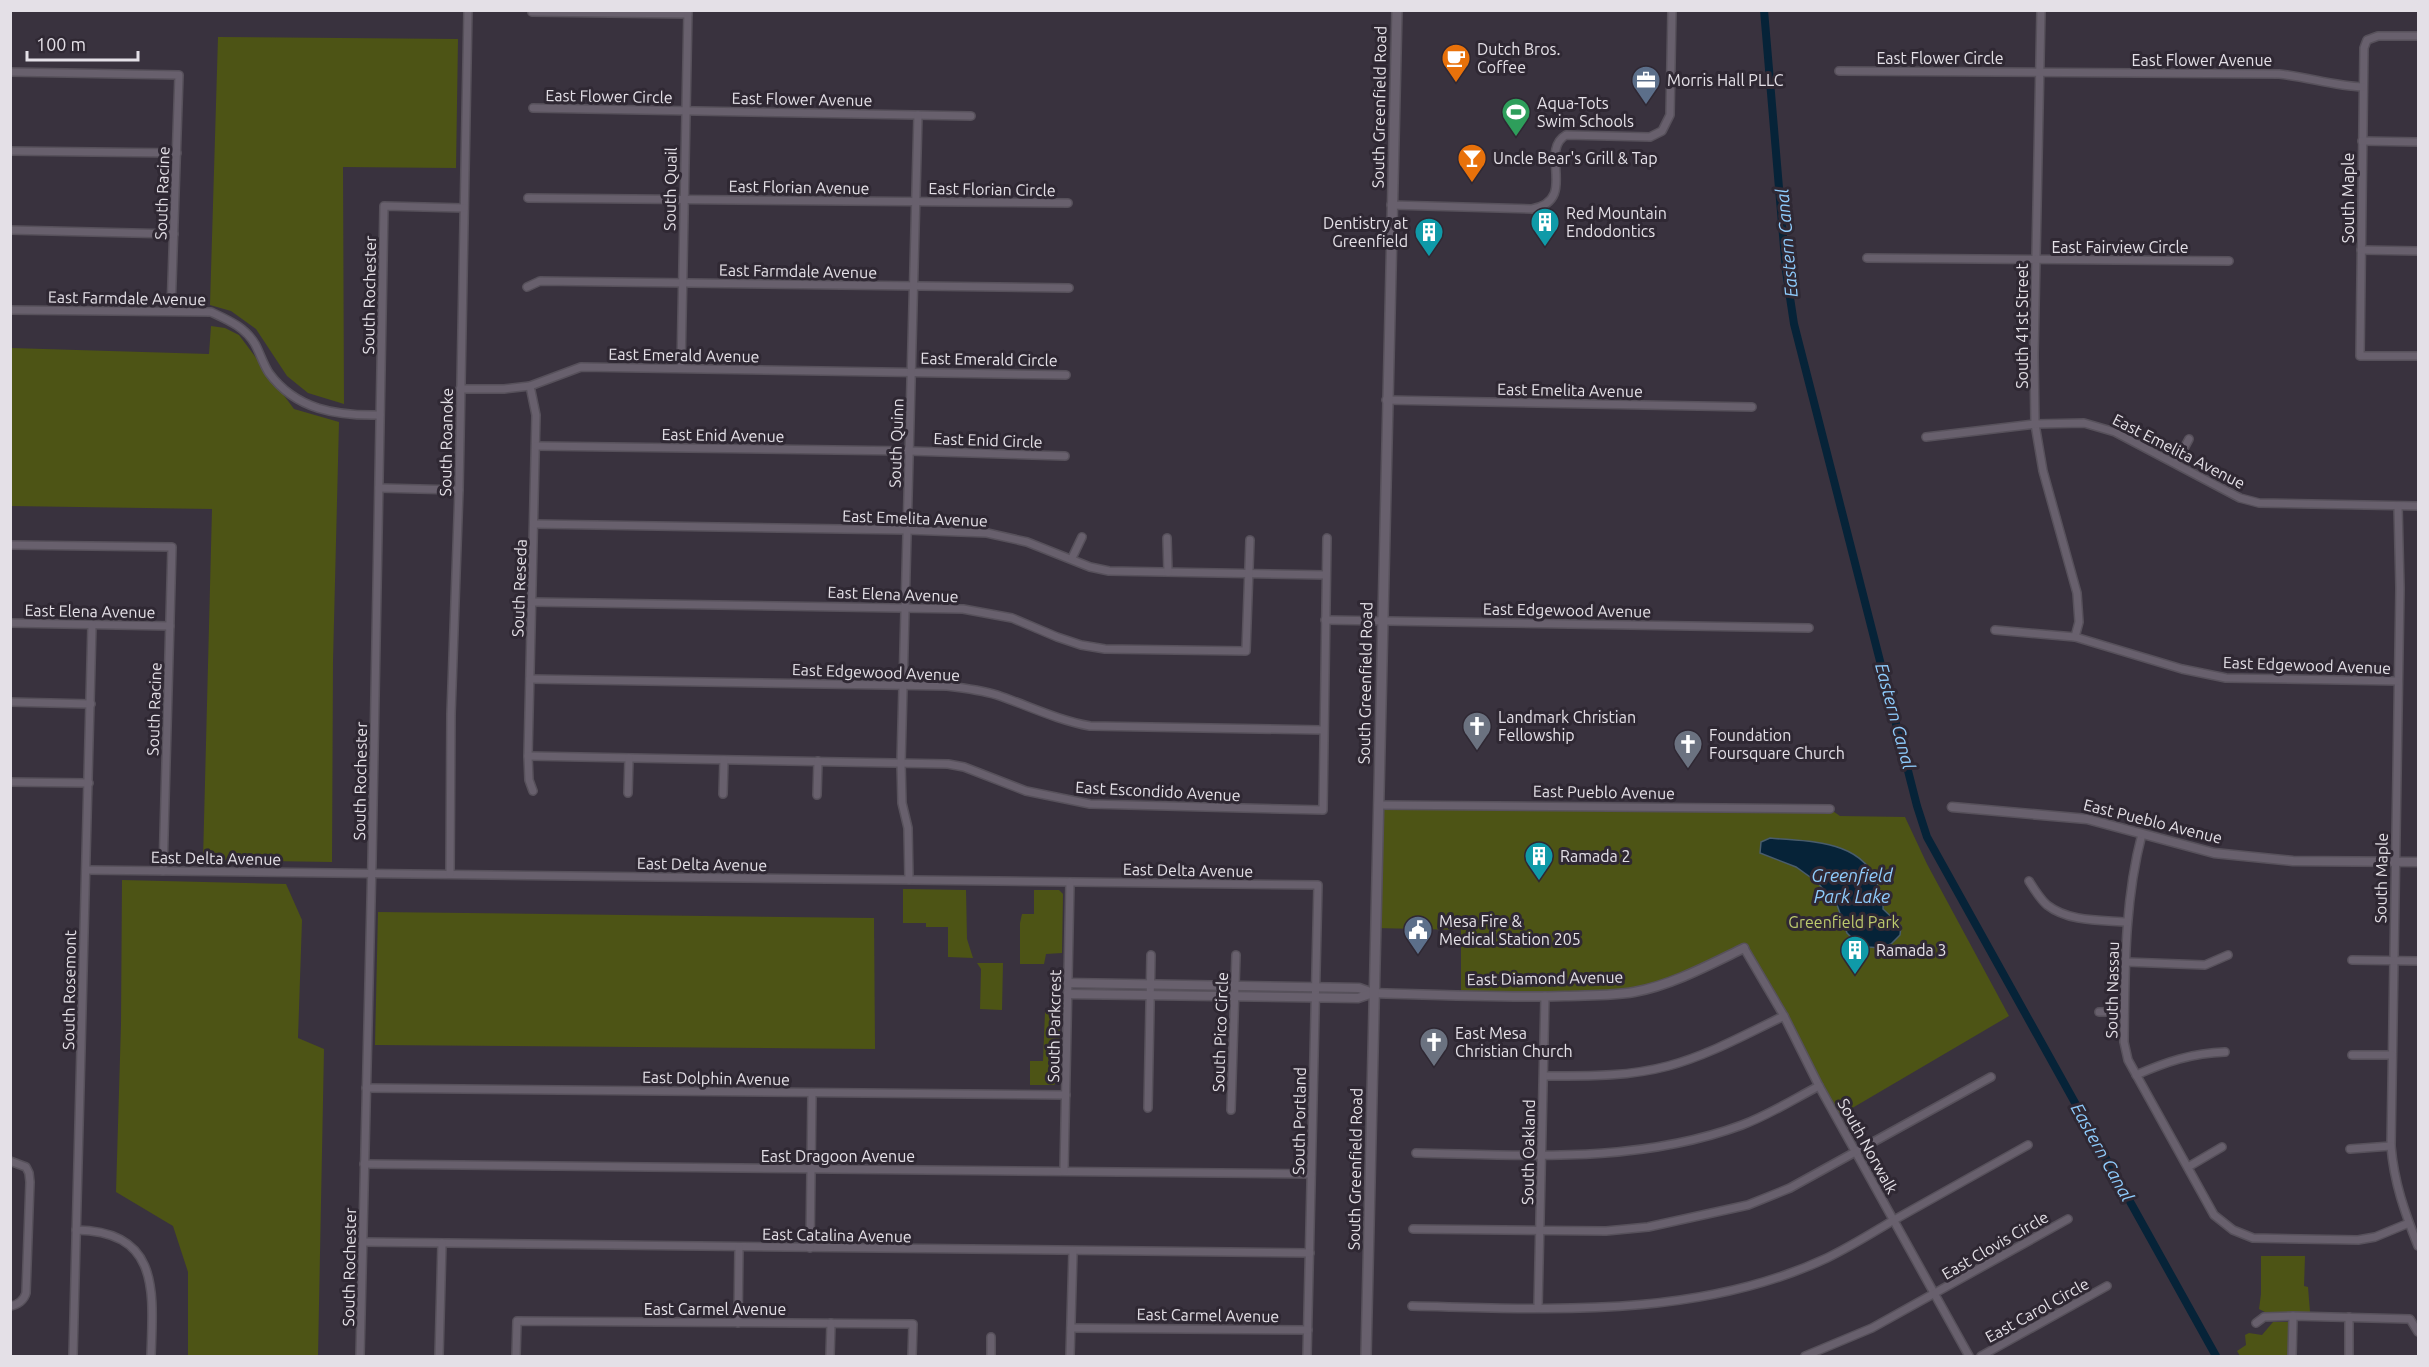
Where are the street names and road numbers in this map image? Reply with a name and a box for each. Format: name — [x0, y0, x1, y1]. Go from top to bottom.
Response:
street label: South Greenfield Road — [1369, 26, 1389, 188]
street label: East Flower Circle — [1876, 49, 2004, 67]
street label: East Flower Avenue — [2132, 51, 2272, 69]
street label: East Flower Circle — [545, 86, 673, 106]
street label: East Flower Avenue — [731, 89, 873, 109]
street label: South Racine — [151, 146, 173, 240]
street label: South Quail — [660, 147, 680, 231]
street label: South Maple — [2339, 153, 2357, 243]
street label: East Florian Avenue — [728, 177, 870, 197]
street label: East Florian Circle — [928, 179, 1056, 199]
street label: South Rochester — [359, 235, 379, 355]
street label: East Fairview Circle — [2051, 238, 2189, 256]
street label: East Farmdale Avenue — [719, 261, 877, 281]
street label: South 41st Street — [2013, 263, 2031, 389]
street label: East Farmdale Avenue — [48, 288, 206, 308]
street label: East Emerald Avenue — [608, 345, 760, 365]
street label: East Emerald Circle — [920, 349, 1058, 369]
street label: East Emelita Avenue — [1497, 380, 1643, 400]
street label: South Roanoke — [436, 388, 456, 496]
street label: South Quinn — [885, 398, 907, 488]
street label: East Emelita Avenue — [2110, 410, 2248, 492]
street label: East Enid Avenue — [661, 425, 785, 445]
street label: East Enid Circle — [933, 429, 1043, 451]
street label: East Emelita Avenue — [842, 506, 988, 530]
street label: South Reseda — [508, 539, 530, 637]
street label: East Elena Avenue — [827, 583, 959, 605]
street label: East Edgewood Avenue — [1483, 600, 1651, 620]
street label: East Elena Avenue — [24, 601, 156, 621]
street label: South Greenfield Road — [1355, 602, 1375, 764]
street label: East Edgewood Avenue — [2223, 653, 2391, 677]
street label: East Edgewood Avenue — [792, 660, 960, 684]
street label: South Racine — [143, 662, 165, 756]
street label: South Rochester — [350, 721, 370, 841]
street label: East Escondido Avenue — [1075, 778, 1241, 804]
street label: East Pueblo Avenue — [1533, 782, 1675, 802]
street label: East Pueblo Avenue — [2082, 795, 2224, 847]
street label: South Maple — [2371, 833, 2391, 923]
street label: East Delta Avenue — [151, 848, 281, 868]
street label: East Delta Avenue — [637, 854, 767, 874]
street label: East Delta Avenue — [1123, 860, 1253, 880]
street label: South Rosemont — [59, 929, 79, 1050]
street label: South Nassau — [2102, 941, 2122, 1039]
street label: East Diamond Avenue — [1466, 968, 1624, 988]
street label: South Parkcrest — [1044, 969, 1064, 1083]
street label: South Pico Circle — [1209, 972, 1231, 1092]
street label: South Portland — [1289, 1067, 1309, 1175]
street label: East Dolphin Avenue — [642, 1068, 790, 1088]
street label: South Greenfield Road — [1345, 1088, 1365, 1250]
street label: South Norwalk — [1834, 1095, 1902, 1197]
street label: South Oakland — [1518, 1099, 1538, 1205]
street label: East Dragoon Avenue — [761, 1147, 915, 1165]
street label: South Rochester — [339, 1207, 359, 1327]
street label: East Clovis Circle — [1939, 1207, 2051, 1283]
street label: East Catalina Avenue — [762, 1225, 912, 1245]
street label: East Carol Circle — [1982, 1274, 2092, 1346]
street label: East Carmel Avenue — [644, 1300, 786, 1318]
street label: East Carmel Avenue — [1137, 1305, 1279, 1325]

